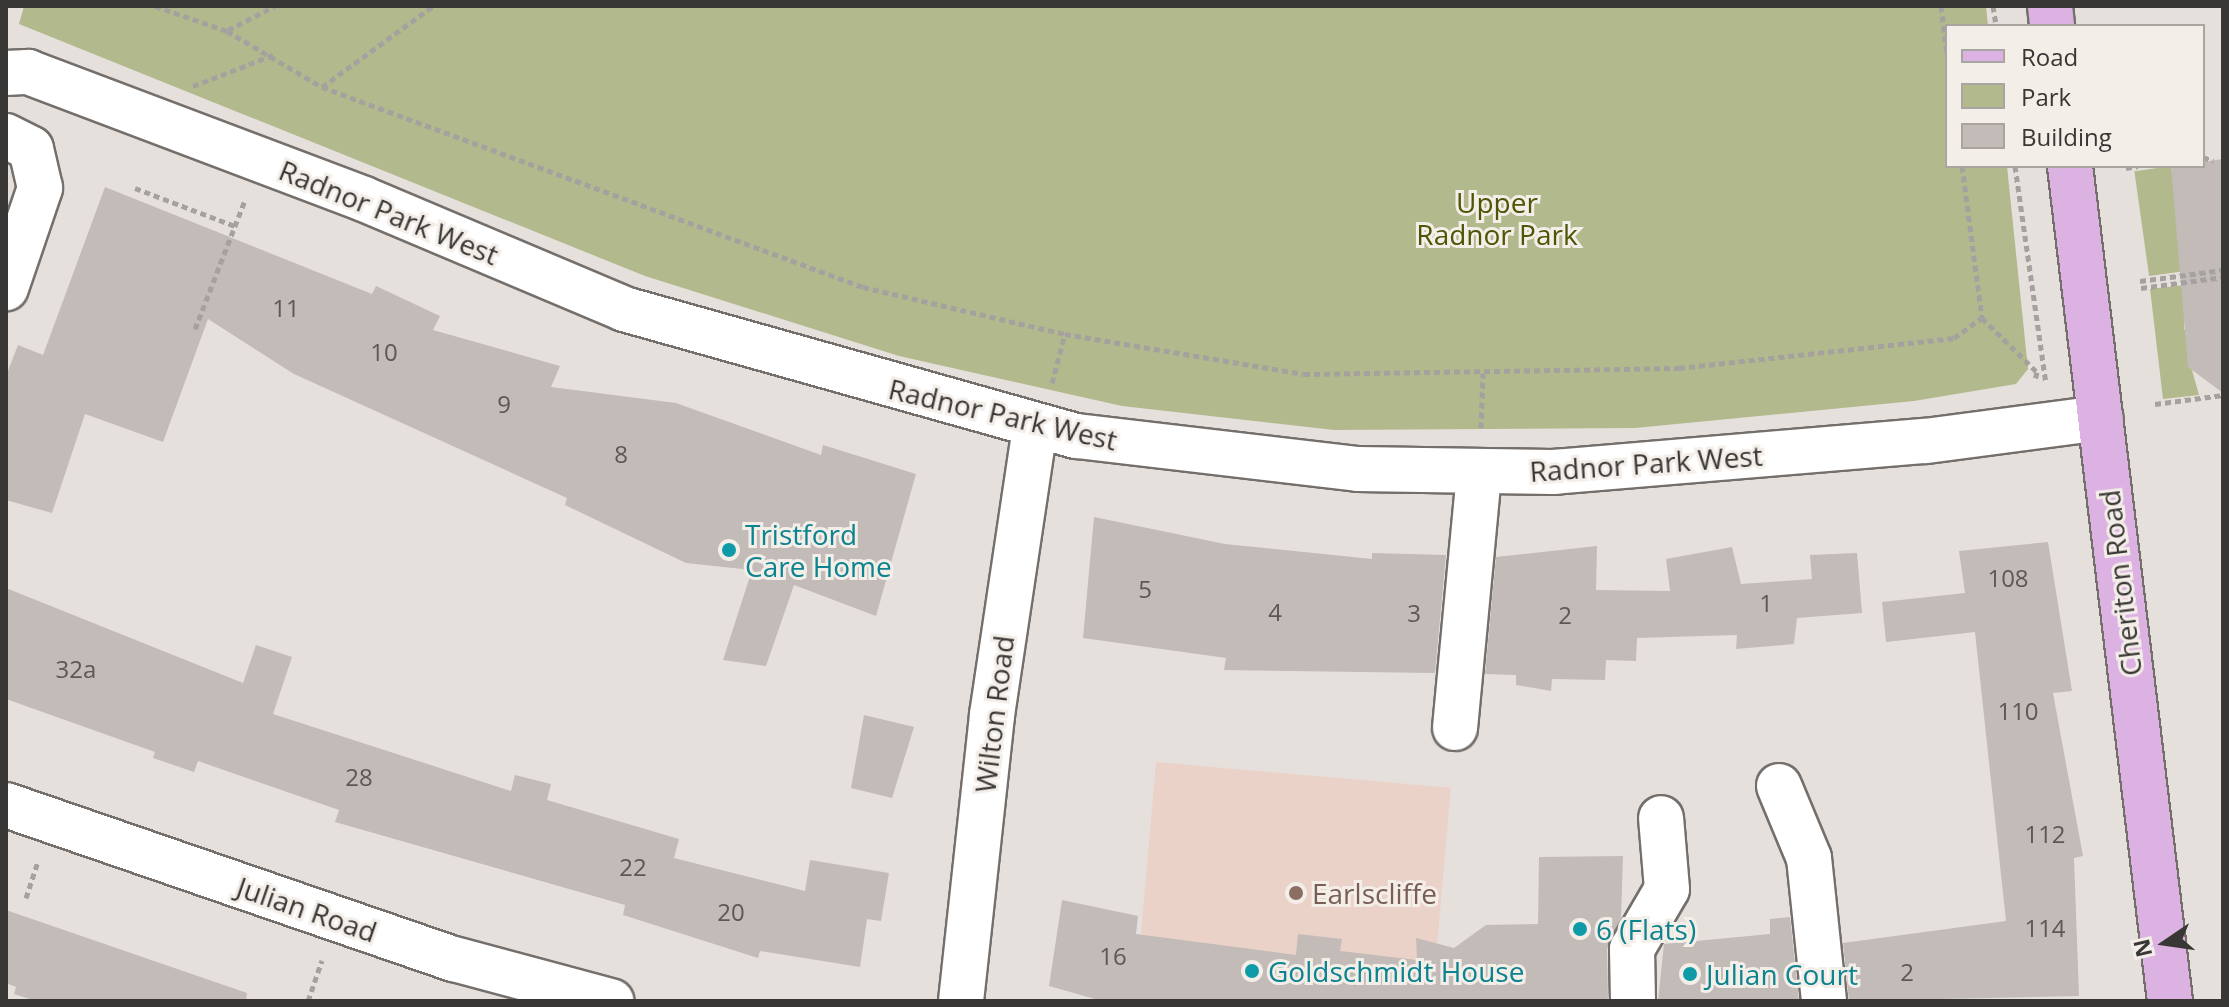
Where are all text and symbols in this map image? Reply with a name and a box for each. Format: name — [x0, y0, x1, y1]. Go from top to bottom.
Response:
legend — [1945, 24, 2205, 168]
text: Road — [2021, 40, 2078, 73]
text: Park — [2021, 80, 2071, 113]
text: Building — [2021, 120, 2112, 153]
street label: Radnor Park West — [274, 153, 504, 271]
park label: Upper Radnor Park — [1416, 185, 1578, 251]
house number: 11 — [272, 294, 300, 322]
house number: 10 — [370, 338, 398, 366]
street label: Radnor Park West — [885, 371, 1121, 457]
house number: 9 — [497, 390, 511, 418]
street label: Radnor Park West — [1528, 438, 1764, 488]
house number: 8 — [614, 440, 628, 468]
street label: Cheriton Road — [2092, 488, 2148, 678]
place label: Tristford Care Home — [745, 517, 892, 583]
marker: Tristford Care Home — [720, 541, 738, 559]
house number: 108 — [1987, 564, 2029, 592]
house number: 5 — [1138, 575, 1152, 603]
house number: 1 — [1759, 589, 1773, 617]
house number: 4 — [1268, 598, 1282, 626]
house number: 3 — [1407, 599, 1421, 627]
house number: 2 — [1558, 601, 1572, 629]
street label: Wilton Road — [968, 634, 1020, 794]
house number: 32a — [56, 655, 96, 683]
house number: 110 — [1997, 697, 2039, 725]
house number: 28 — [345, 763, 373, 791]
house number: 112 — [2024, 820, 2066, 848]
house number: 22 — [619, 853, 647, 881]
street label: Julian Road — [233, 869, 381, 949]
place label: Earlscliffe — [1312, 876, 1437, 910]
marker: Earlscliffe — [1287, 884, 1305, 902]
house number: 20 — [717, 898, 745, 926]
north arrow — [2125, 903, 2205, 983]
place label: 6 (Flats) — [1596, 912, 1696, 946]
house number: 114 — [2024, 914, 2066, 942]
marker: 6 (Flats) — [1571, 920, 1589, 938]
text: N — [2125, 936, 2158, 960]
house number: 16 — [1099, 942, 1127, 970]
place label: Goldschmidt House — [1268, 954, 1524, 988]
place label: Julian Court — [1706, 957, 1858, 991]
house number: 2 — [1900, 958, 1914, 986]
marker: Goldschmidt House — [1243, 962, 1261, 980]
marker: Julian Court — [1681, 965, 1699, 983]

